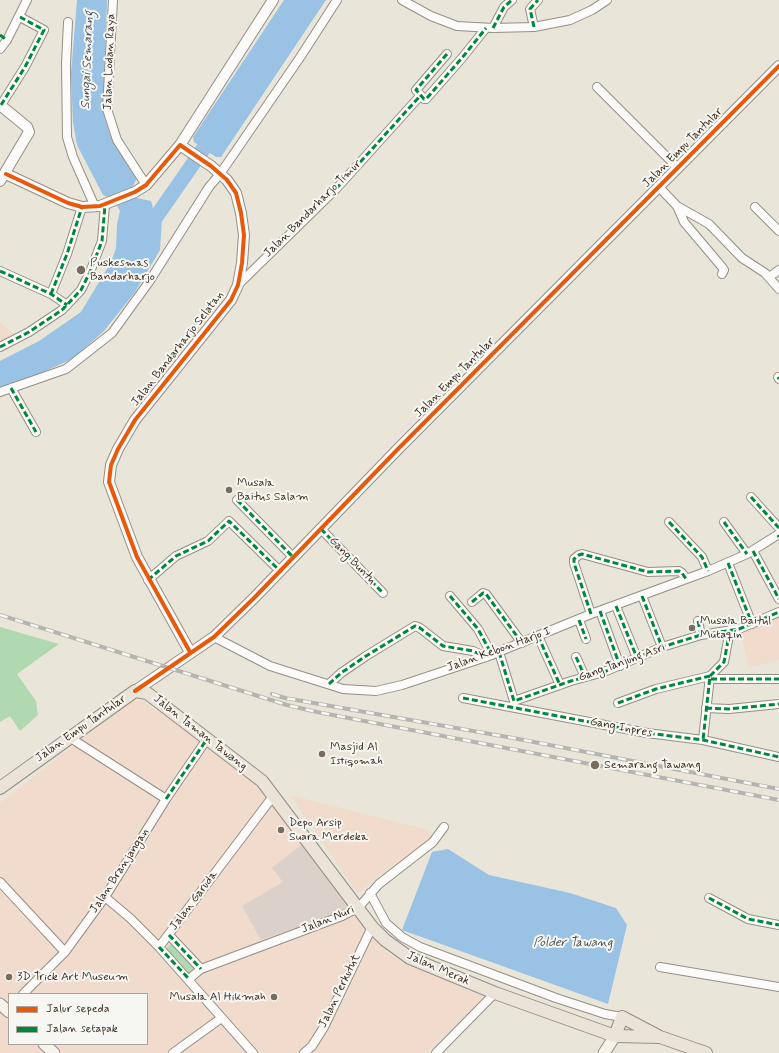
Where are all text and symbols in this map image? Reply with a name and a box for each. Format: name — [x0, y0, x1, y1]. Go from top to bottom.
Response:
water label: Sungai Semarang — [78, 11, 98, 109]
street label: Jalan Lodan Raya — [101, 13, 119, 111]
street label: Jalan Empu Tantular — [640, 105, 726, 191]
street label: Jalan Bandarharjo Timur — [261, 157, 365, 261]
place label: Puskesmas Bandarharjo — [90, 256, 155, 284]
marker: Puskesmas Bandarharjo — [75, 264, 87, 276]
street label: Jalan Bandarharjo Selatan — [129, 289, 227, 409]
street label: Jalan Empu Tantular — [412, 335, 498, 421]
place label: Musala Baitus Salam — [237, 476, 308, 504]
marker: Musala Baitus Salam — [224, 485, 234, 495]
street label: Gang Buntu — [326, 534, 378, 588]
place label: Musala Baitul Mutaqin — [700, 614, 771, 642]
marker: Musala Baitul Mutaqin — [687, 623, 697, 633]
street label: Jalan Kebon Harjo I — [445, 625, 553, 675]
street label: Gang Tanjung Asri — [577, 641, 667, 685]
street label: Jalan Empu Tantular — [33, 692, 129, 766]
street label: Jalan Taman Tawang — [150, 692, 250, 774]
street label: Gang Inpres — [589, 715, 653, 741]
place label: Masjid Al Istiqomah — [330, 740, 383, 768]
marker: Masjid Al Istiqomah — [317, 749, 327, 759]
place label: Semarang Tawang — [604, 758, 701, 772]
marker: Semarang Tawang — [589, 759, 601, 771]
place label: Depo Arsip Suara Merdeka — [289, 816, 368, 844]
marker: Depo Arsip Suara Merdeka — [276, 825, 286, 835]
street label: Jalan Branjangan — [87, 826, 153, 916]
street label: Jalan Garuda — [167, 869, 221, 933]
street label: Jalan Nuri — [299, 903, 357, 937]
water label: Polder Tawang — [533, 935, 613, 951]
street label: Jalan Merak — [404, 949, 472, 989]
street label: Jalan Perkutut — [316, 952, 364, 1030]
place label: 3D Trick Art Museum — [17, 970, 128, 984]
marker: 3D Trick Art Museum — [4, 972, 14, 982]
place label: Musala Al Hikmah — [170, 990, 266, 1004]
marker: Musala Al Hikmah — [269, 992, 279, 1002]
legend — [8, 993, 148, 1045]
text: Jalur sepeda — [46, 1001, 110, 1017]
text: Jalan setapak — [46, 1021, 118, 1037]

